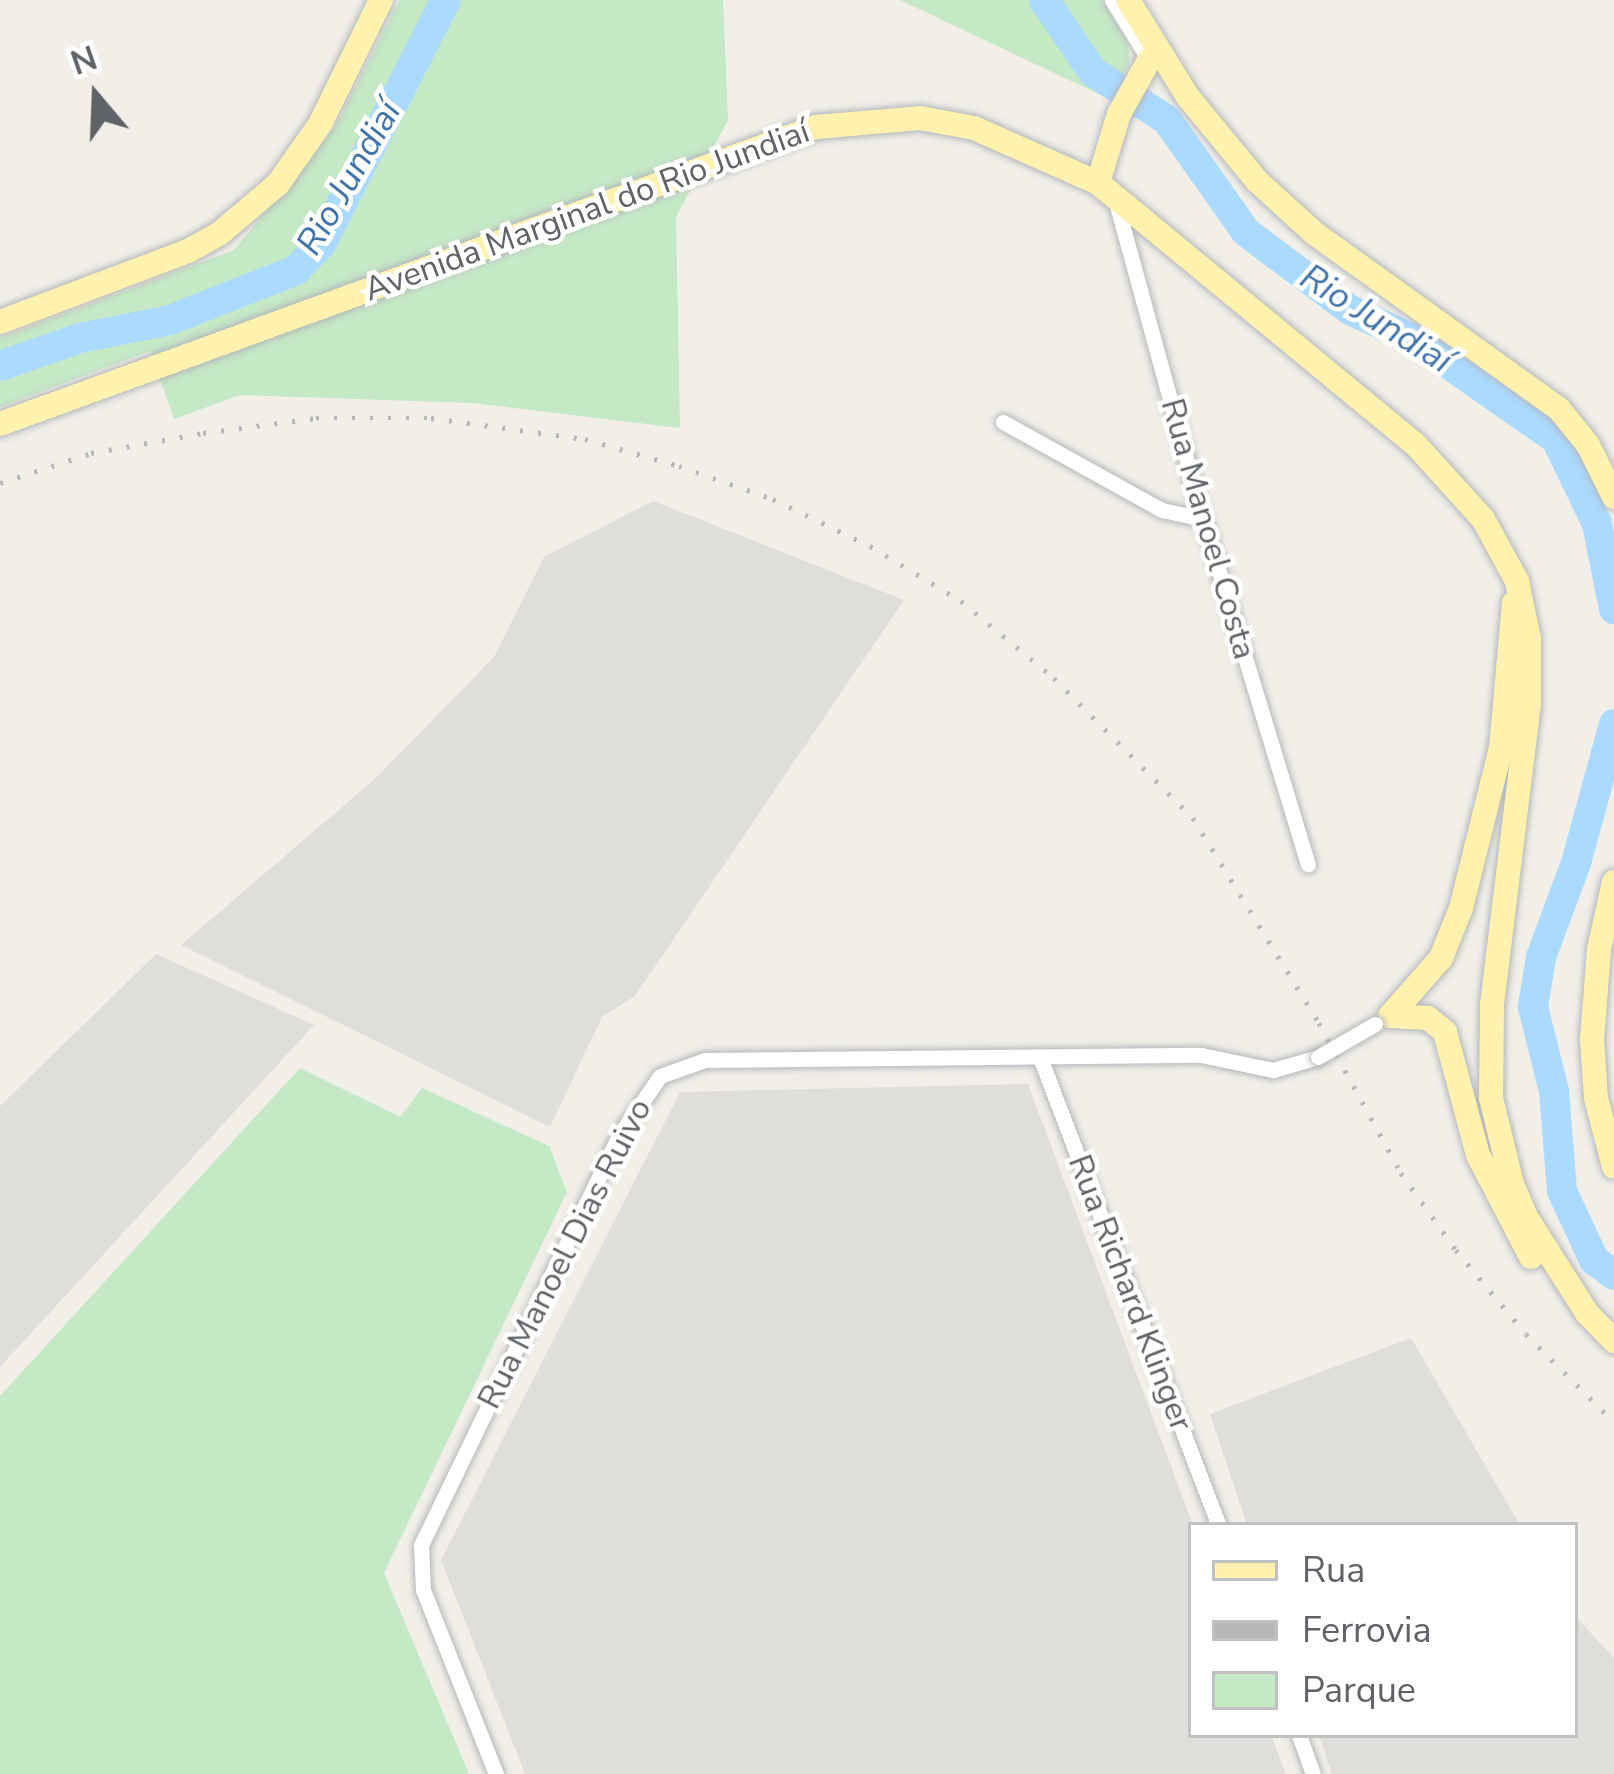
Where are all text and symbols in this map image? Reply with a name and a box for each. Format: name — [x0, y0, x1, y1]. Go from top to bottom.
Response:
north arrow — [36, 36, 156, 156]
text: N — [65, 36, 103, 87]
water label: Rio Jundiaí — [288, 93, 410, 263]
street label: Avenida Marginal do Rio Jundiaí — [359, 112, 815, 310]
water label: Rio Jundiaí — [1292, 255, 1460, 383]
street label: Rua Manoel Costa — [1152, 394, 1264, 664]
street label: Rua Manoel Dias Ruivo — [470, 1092, 660, 1416]
street label: Rua Richard Klinger — [1059, 1149, 1201, 1437]
legend — [1188, 1522, 1578, 1738]
text: Rua — [1302, 1546, 1365, 1595]
text: Ferrovia — [1302, 1606, 1431, 1655]
text: Parque — [1302, 1666, 1416, 1715]

